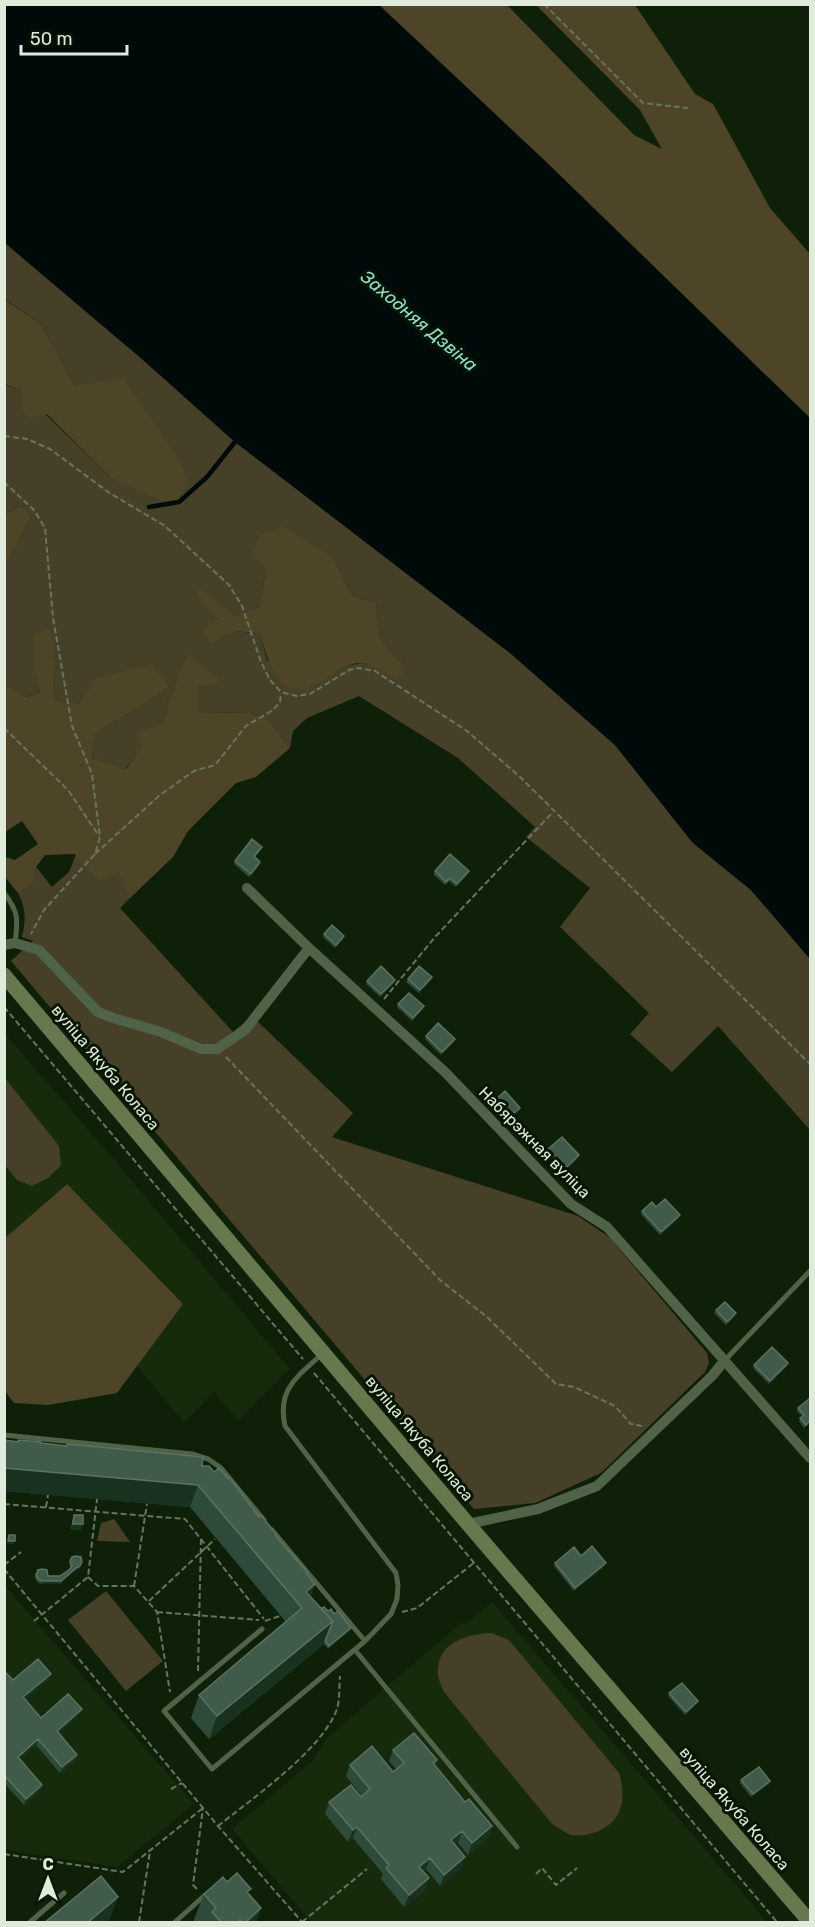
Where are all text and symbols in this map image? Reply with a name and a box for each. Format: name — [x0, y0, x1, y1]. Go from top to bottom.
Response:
scale bar — [21, 18, 128, 56]
text: 50 m — [30, 28, 73, 50]
water label: Заходняя Дзвіна — [355, 265, 482, 376]
street label: вуліца Якуба Коласа — [48, 1001, 164, 1134]
street label: Набярэжная вуліца — [475, 1083, 594, 1202]
street label: вуліца Якуба Коласа — [362, 1372, 478, 1505]
street label: вуліца Якуба Коласа — [676, 1743, 793, 1874]
north arrow — [18, 1849, 78, 1909]
text: С — [42, 1855, 54, 1874]

